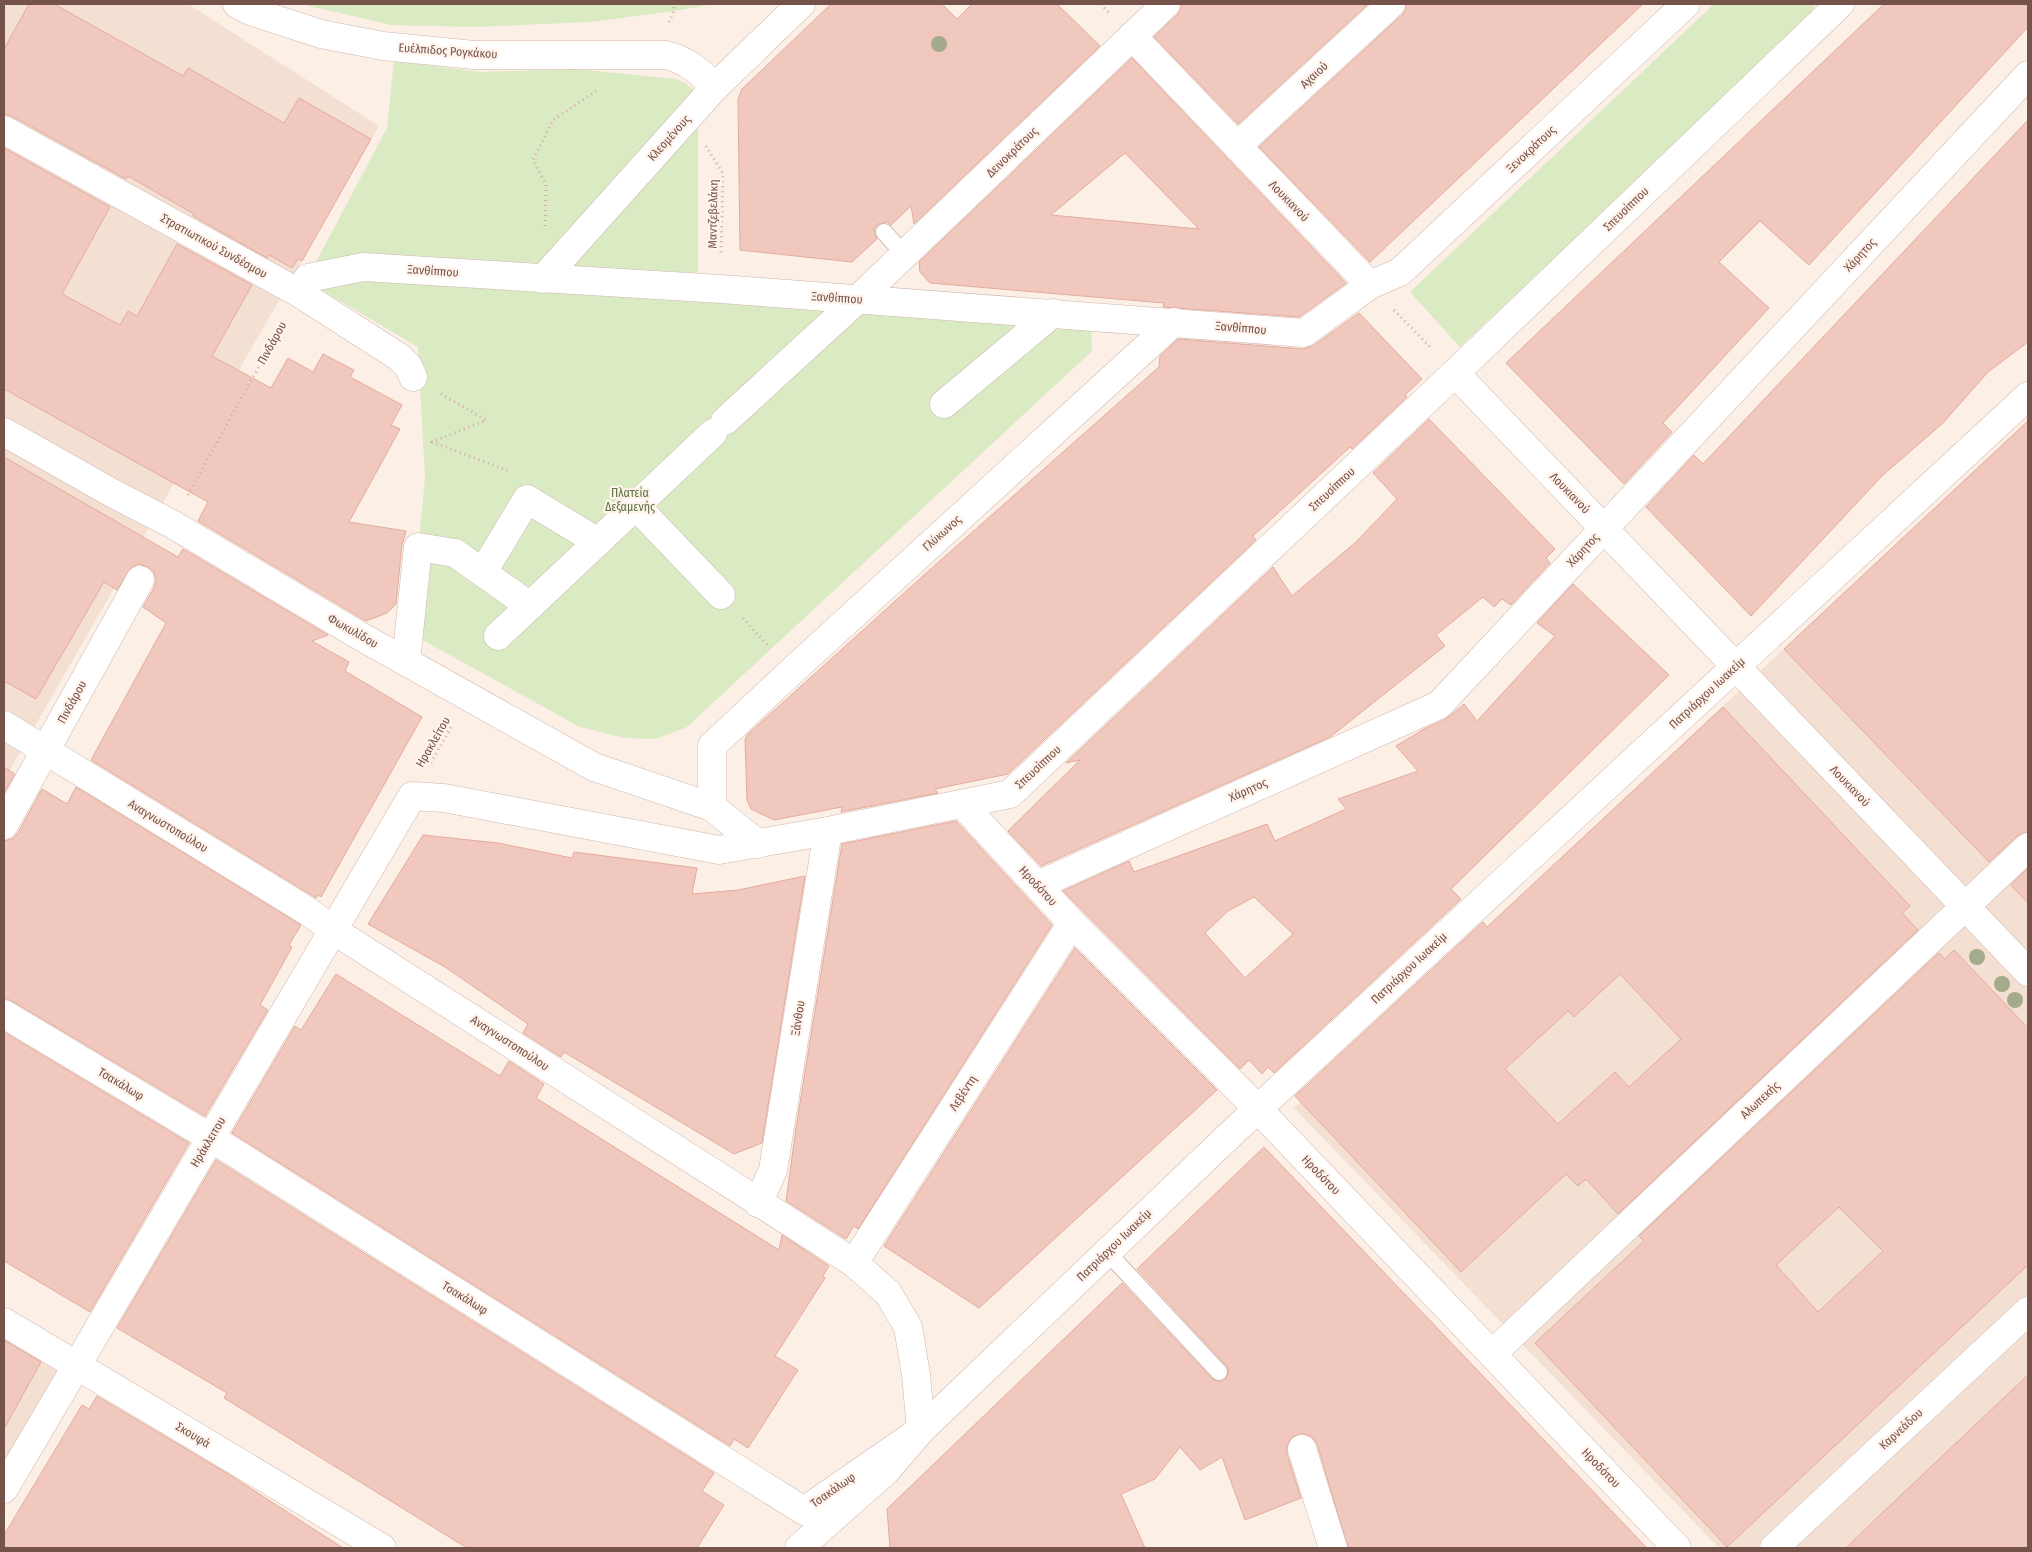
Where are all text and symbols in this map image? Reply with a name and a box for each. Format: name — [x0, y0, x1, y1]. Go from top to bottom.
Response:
street label: Ευέλπιδος Ρογκάκου — [398, 41, 498, 61]
street label: Αχαιού — [1297, 59, 1331, 91]
street label: Κλεομένους — [645, 112, 693, 164]
street label: Ξενοκράτους — [1503, 123, 1559, 175]
street label: Δεινοκράτους — [983, 124, 1041, 180]
street label: Λουκιανού — [1266, 178, 1312, 224]
street label: Μαντζεβελάκη — [705, 179, 721, 249]
street label: Σπευσίππου — [1601, 184, 1651, 234]
street label: Στρατιωτικού Συνδέσμου — [158, 211, 270, 281]
street label: Χάρητος — [1841, 235, 1879, 275]
street label: Ξανθίππου — [407, 262, 459, 280]
street label: Ξανθίππου — [811, 289, 863, 307]
street label: Πινδάρου — [255, 319, 289, 367]
street label: Ξανθίππου — [1215, 319, 1267, 337]
street label: Σπευσίππου — [1306, 464, 1358, 514]
street label: Λουκιανού — [1547, 470, 1593, 516]
park label: Πλατεία Δεξαμενής — [605, 486, 655, 514]
street label: Γλύκωνος — [920, 512, 964, 554]
street label: Χάρητος — [1564, 530, 1602, 570]
street label: Φωκυλίδου — [325, 611, 381, 651]
street label: Πατριάρχου Ιωακείμ — [1666, 654, 1748, 732]
street label: Πινδάρου — [55, 678, 89, 726]
street label: Ηρακλείτου — [413, 714, 453, 770]
street label: Σπευσίππου — [1012, 742, 1064, 792]
street label: Λουκιανού — [1827, 763, 1873, 809]
street label: Χάρητος — [1227, 775, 1269, 805]
street label: Αναγνωστοπούλου — [126, 797, 210, 855]
street label: Ηροδότου — [1016, 863, 1060, 909]
street label: Πατριάρχου Ιωακείμ — [1368, 929, 1450, 1007]
street label: Ξάνθου — [788, 999, 808, 1037]
street label: Αναγνωστοπούλου — [468, 1012, 552, 1074]
street label: Τσακάλωφ — [95, 1065, 147, 1103]
street label: Λεβέντη — [946, 1073, 980, 1113]
street label: Αλωπεκής — [1738, 1078, 1782, 1122]
street label: Ηράκλειτου — [188, 1114, 228, 1170]
street label: Ηροδότου — [1299, 1152, 1343, 1198]
street label: Πατριάρχου Ιωακείμ — [1074, 1206, 1154, 1284]
street label: Τσακάλωφ — [440, 1278, 490, 1318]
street label: Καρνεάδου — [1877, 1406, 1925, 1452]
street label: Σκουφά — [173, 1419, 213, 1451]
street label: Ηροδότου — [1579, 1445, 1623, 1491]
street label: Τσακάλωφ — [808, 1470, 858, 1510]

